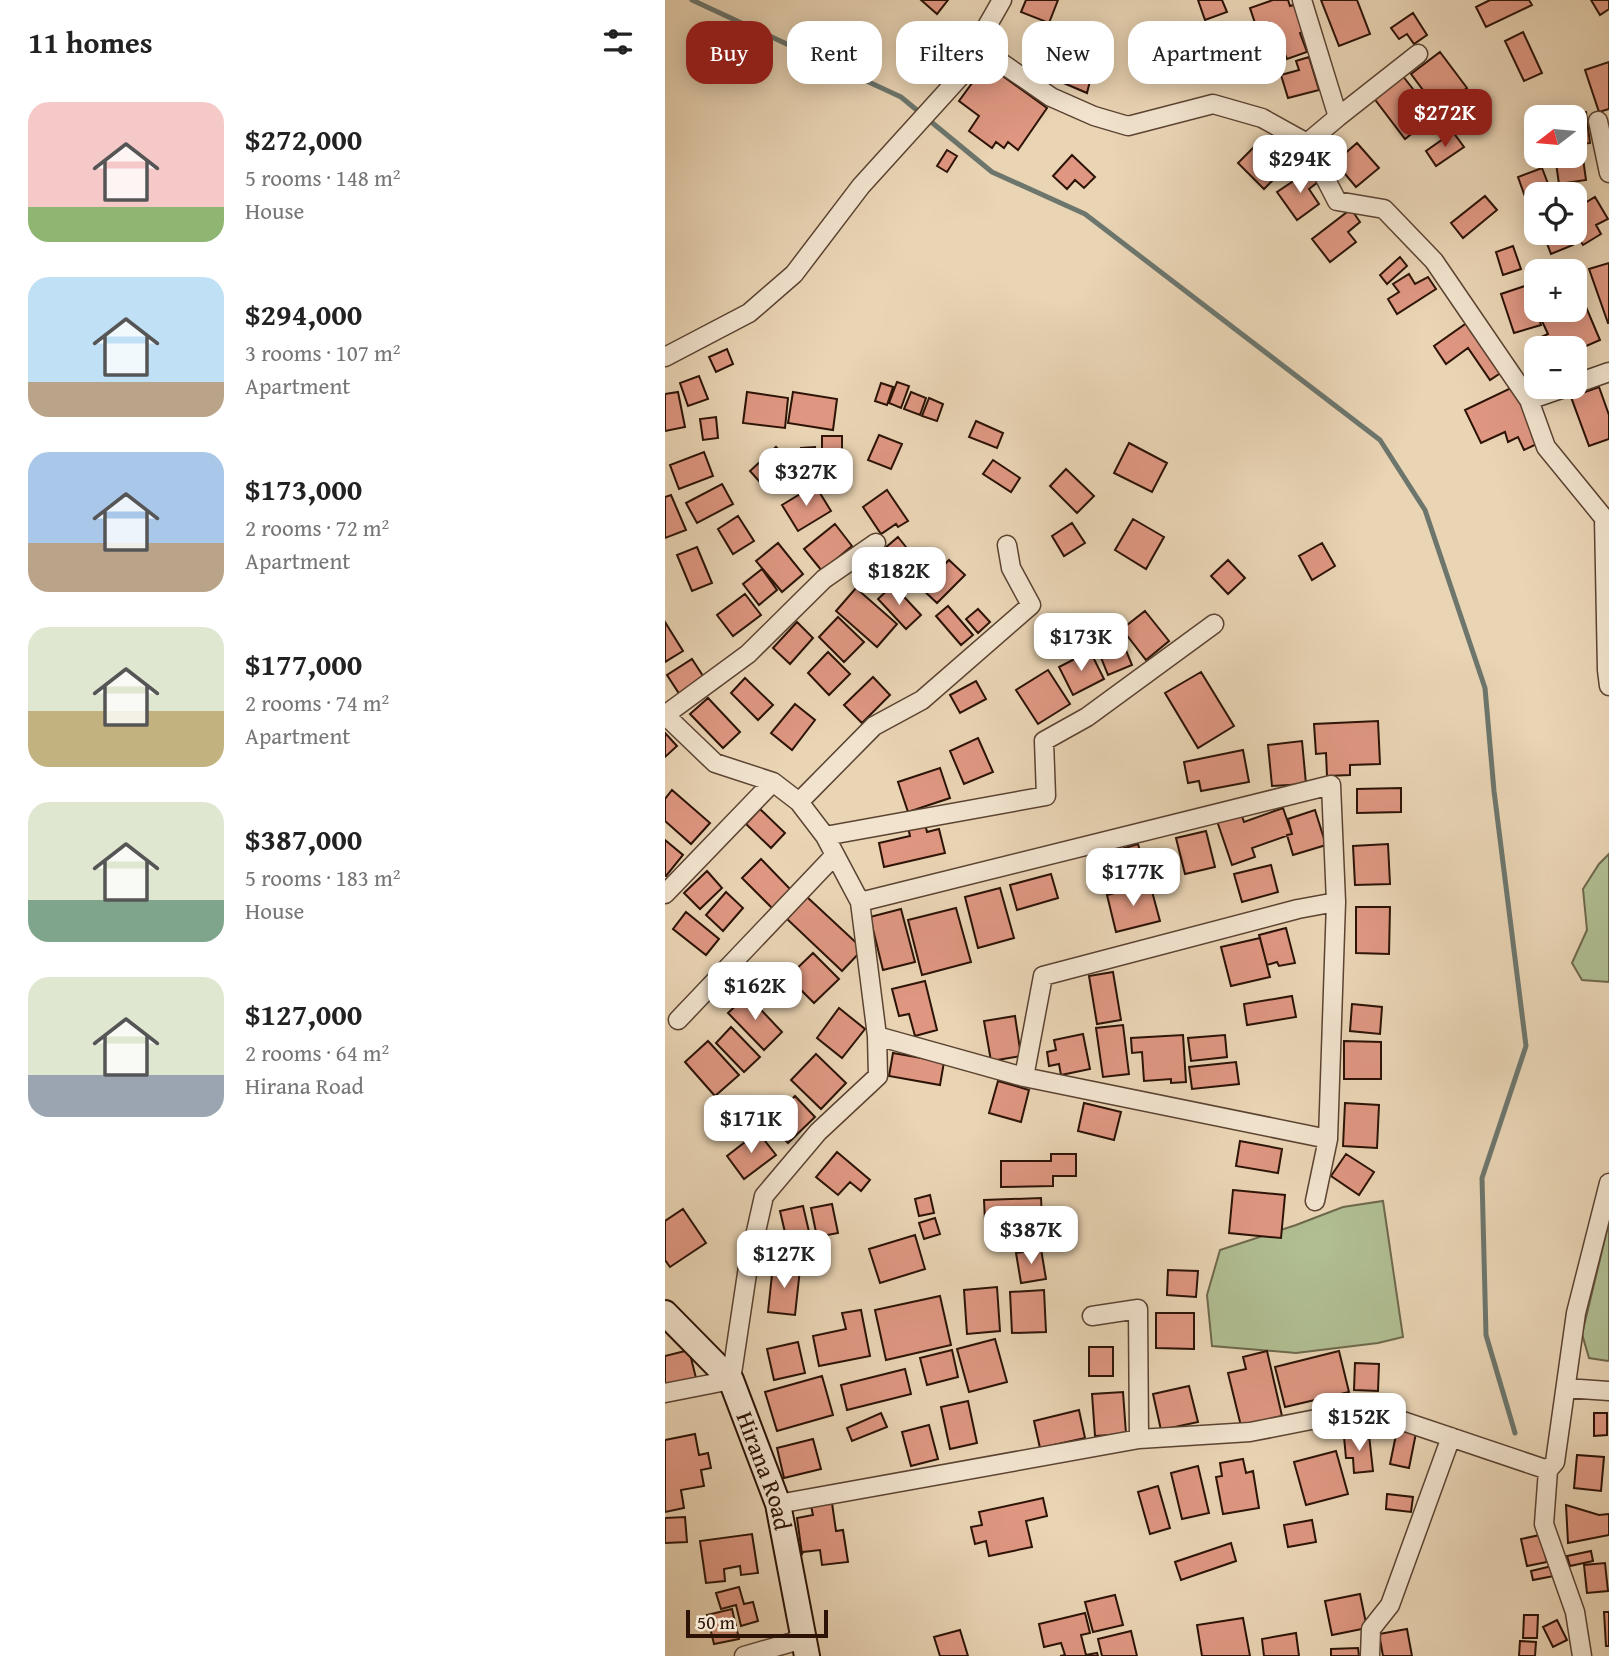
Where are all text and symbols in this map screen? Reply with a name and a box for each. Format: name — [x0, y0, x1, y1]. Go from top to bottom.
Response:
text: 11 homes — [28, 20, 153, 64]
chip: Buy — [686, 21, 773, 84]
chip: Rent — [787, 21, 882, 84]
chip: Filters — [896, 21, 1008, 84]
chip: New — [1022, 21, 1114, 84]
chip: Apartment — [1128, 21, 1286, 84]
icon: filters — [599, 23, 637, 61]
pin: $272K — [1396, 90, 1494, 149]
text: $272K — [1414, 95, 1476, 128]
north arrow — [1524, 105, 1587, 168]
map controls — [1524, 105, 1587, 399]
text: $272,000 — [245, 117, 362, 161]
icon: home — [84, 130, 168, 214]
pin: $294K — [1251, 136, 1349, 195]
text: $294K — [1269, 141, 1331, 174]
text: 5 rooms · 148 m² — [245, 161, 400, 194]
button: locate — [1524, 182, 1587, 245]
text: House — [245, 194, 304, 227]
button: + — [1524, 259, 1587, 322]
text: $294,000 — [245, 292, 362, 336]
icon: home — [84, 305, 168, 389]
text: 3 rooms · 107 m² — [245, 336, 400, 369]
button: − — [1524, 336, 1587, 399]
text: Apartment — [245, 369, 350, 402]
pin: $327K — [757, 448, 855, 508]
text: $327K — [775, 454, 837, 487]
text: $173,000 — [245, 467, 362, 511]
icon: home — [84, 480, 168, 564]
text: 2 rooms · 72 m² — [245, 511, 389, 544]
text: Apartment — [245, 544, 350, 577]
pin: $182K — [850, 548, 948, 607]
text: $182K — [868, 553, 930, 586]
pin: $173K — [1032, 614, 1130, 673]
text: $173K — [1050, 619, 1112, 652]
text: $177,000 — [245, 642, 362, 686]
icon: home — [84, 655, 168, 739]
text: 2 rooms · 74 m² — [245, 686, 389, 719]
text: Apartment — [245, 719, 350, 752]
text: $387,000 — [245, 817, 362, 861]
icon: home — [84, 830, 168, 914]
pin: $177K — [1084, 848, 1182, 908]
text: $177K — [1102, 854, 1164, 887]
text: 5 rooms · 183 m² — [245, 861, 400, 894]
text: House — [245, 894, 304, 927]
pin: $162K — [706, 962, 804, 1022]
text: $162K — [724, 968, 786, 1001]
text: $127,000 — [245, 992, 362, 1036]
icon: home — [84, 1005, 168, 1089]
text: 2 rooms · 64 m² — [245, 1036, 389, 1069]
text: Hirana Road — [245, 1069, 364, 1102]
pin: $171K — [702, 1096, 800, 1155]
text: $171K — [720, 1101, 782, 1134]
pin: $387K — [982, 1206, 1080, 1266]
text: $387K — [1000, 1212, 1062, 1245]
pin: $127K — [735, 1230, 833, 1290]
text: $127K — [753, 1236, 815, 1269]
pin: $152K — [1310, 1394, 1408, 1453]
text: $152K — [1328, 1399, 1390, 1432]
street label: Hirana Road — [727, 1406, 801, 1533]
scale bar — [686, 1607, 828, 1639]
text: 50 m — [697, 1608, 735, 1636]

